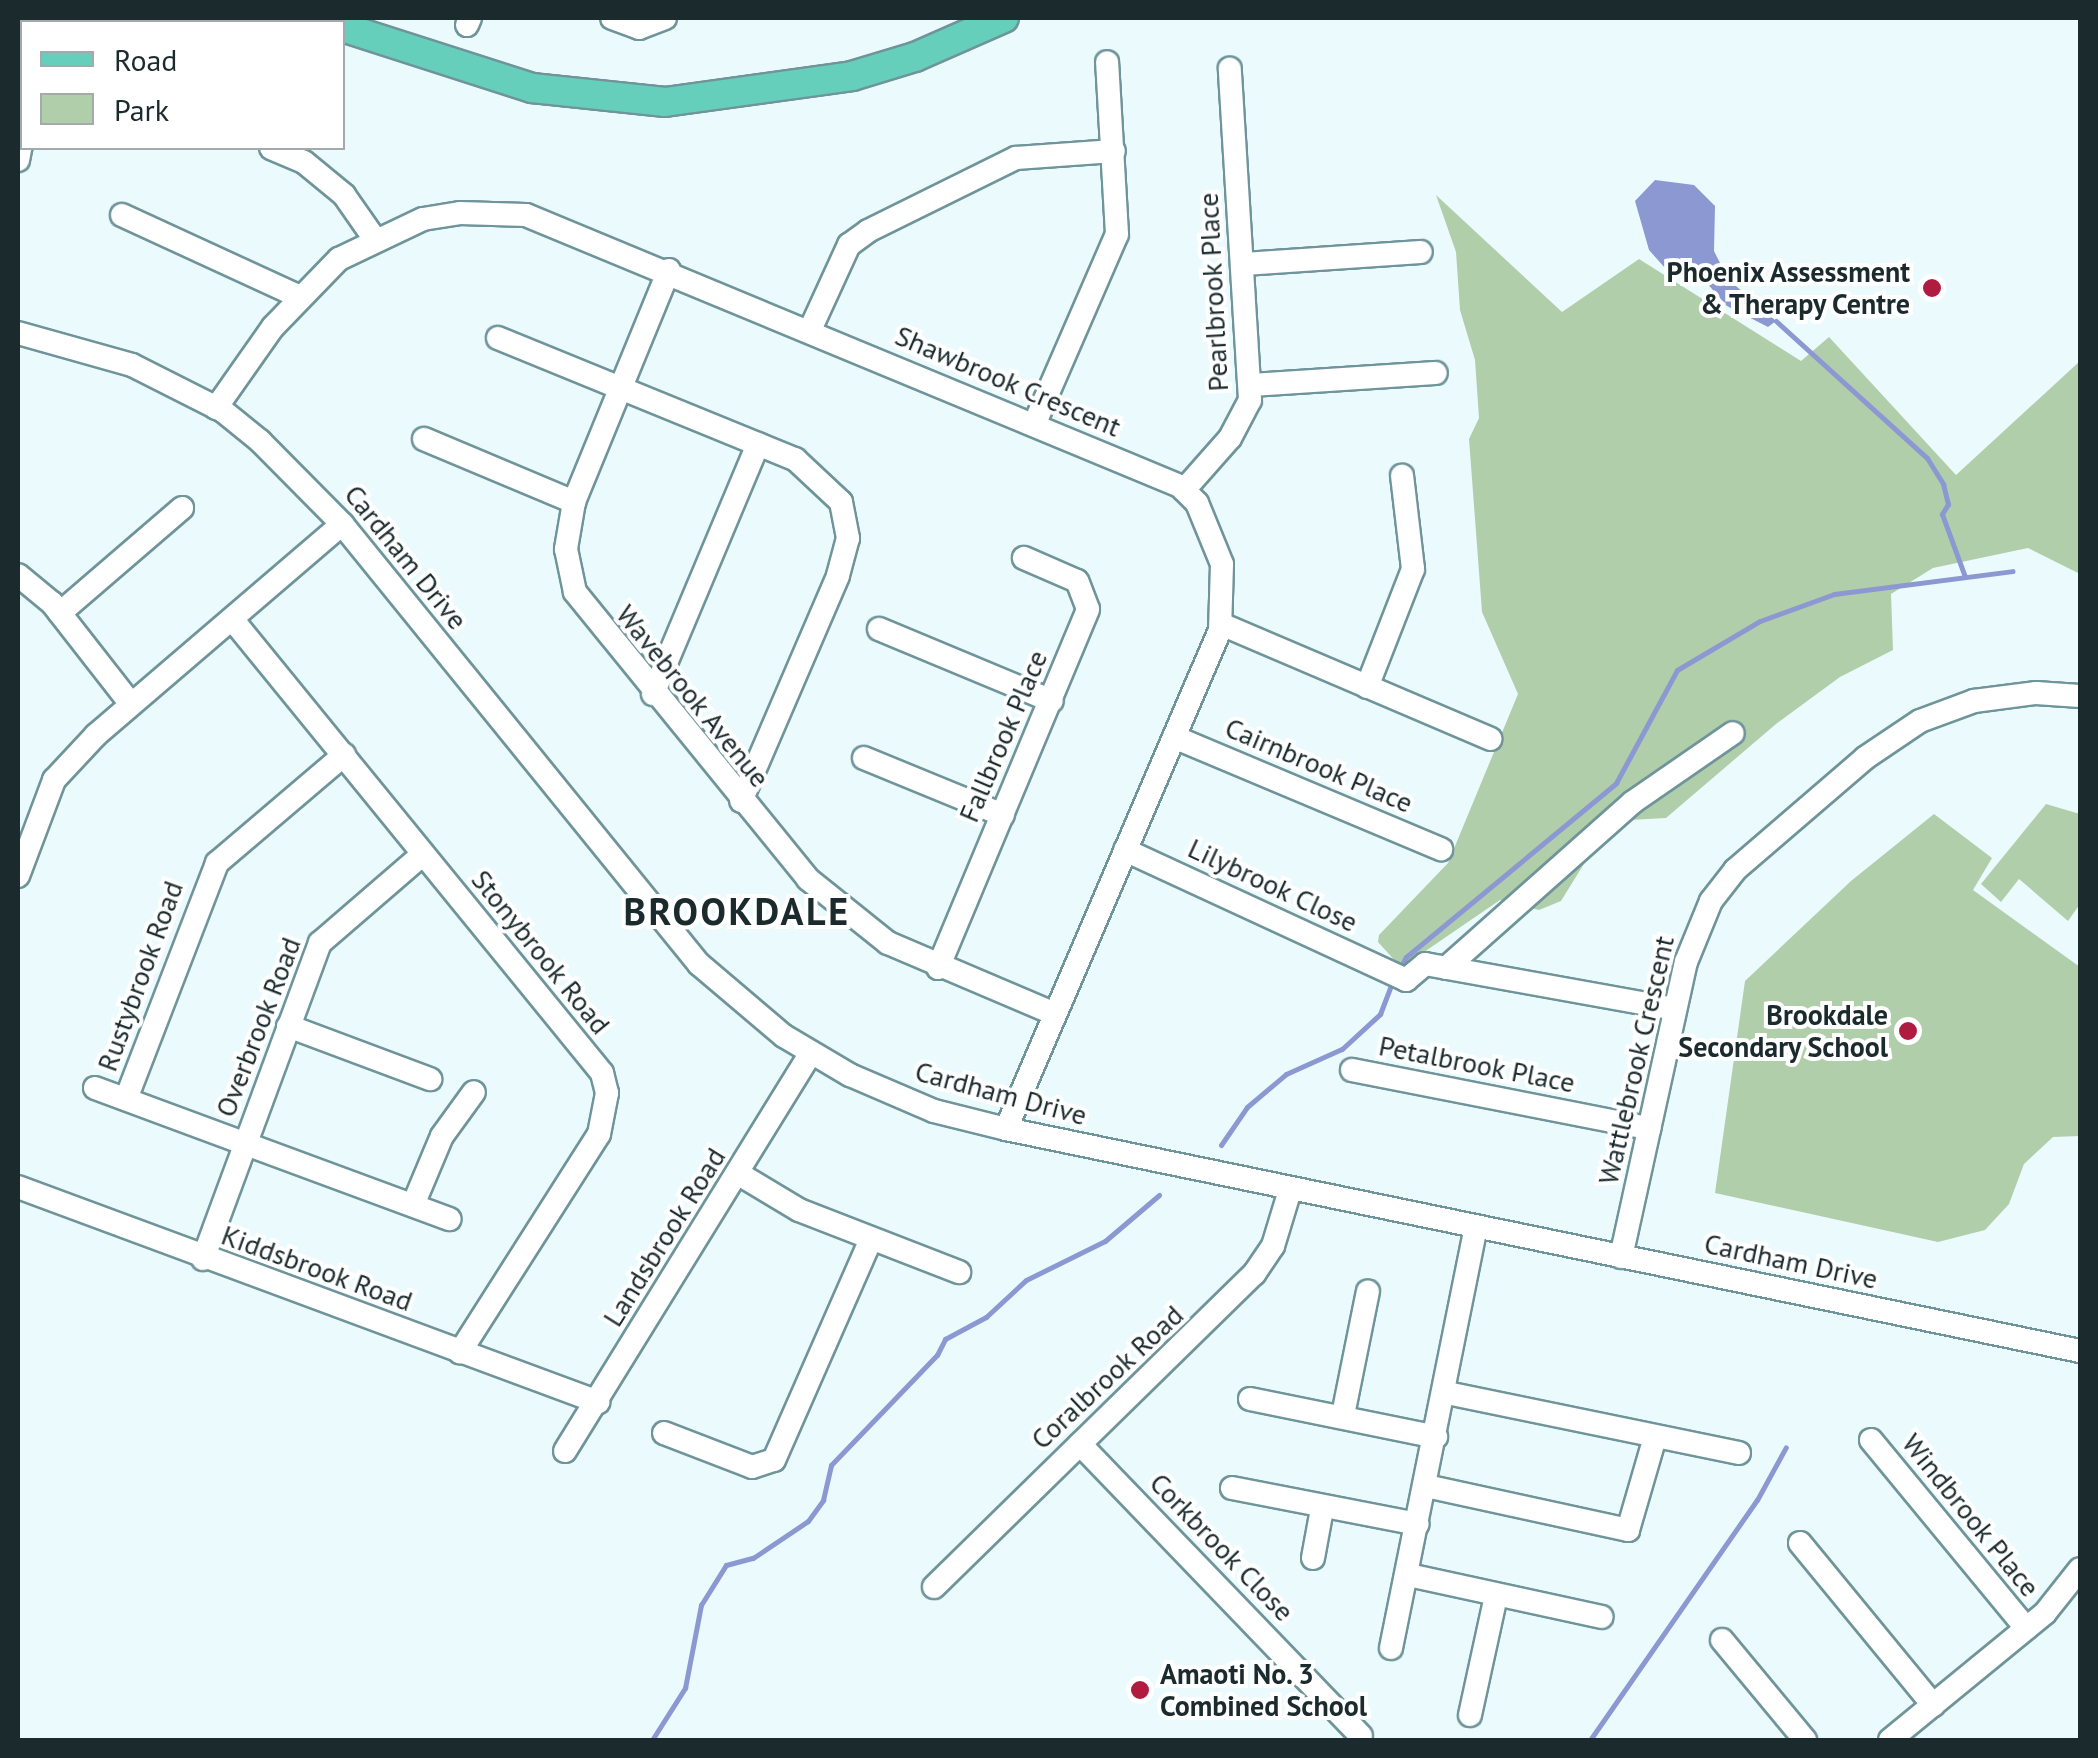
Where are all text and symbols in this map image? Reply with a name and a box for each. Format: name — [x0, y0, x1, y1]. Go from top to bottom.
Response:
legend — [20, 20, 345, 150]
text: Road — [114, 40, 178, 79]
text: Park — [114, 90, 169, 129]
street label: Pearlbrook Place — [1191, 191, 1235, 393]
place label: Phoenix Assessment & Therapy Centre — [1665, 255, 1910, 321]
marker: Phoenix Assessment & Therapy Centre — [1919, 275, 1945, 301]
street label: Shawbrook Crescent — [890, 318, 1126, 444]
street label: Cardham Drive — [338, 478, 474, 636]
street label: Wavebrook Avenue — [609, 597, 777, 795]
street label: Fallbrook Place — [952, 645, 1054, 827]
street label: Cairnbrook Place — [1220, 710, 1418, 820]
street label: Lilybrook Close — [1183, 831, 1363, 939]
street label: Stonybrook Road — [464, 863, 618, 1041]
street label: Rustybrook Road — [90, 876, 190, 1076]
district label: BROOKDALE — [624, 888, 850, 934]
street label: Overbrook Road — [208, 932, 308, 1122]
street label: Wattlebrook Crescent — [1591, 932, 1681, 1188]
place label: Brookdale Secondary School — [1677, 998, 1888, 1064]
marker: Brookdale Secondary School — [1897, 1020, 1919, 1042]
street label: Petalbrook Place — [1376, 1028, 1578, 1100]
street label: Cardham Drive — [912, 1054, 1090, 1132]
street label: Landsbrook Road — [595, 1141, 733, 1333]
street label: Kiddsbrook Road — [217, 1218, 417, 1318]
street label: Cardham Drive — [1701, 1226, 1881, 1296]
street label: Coralbrook Road — [1024, 1298, 1190, 1456]
street label: Windbrook Place — [1895, 1427, 2047, 1603]
street label: Corkbrook Close — [1143, 1466, 1301, 1628]
place label: Amaoti No. 3 Combined School — [1160, 1657, 1367, 1723]
marker: Amaoti No. 3 Combined School — [1129, 1679, 1151, 1701]

